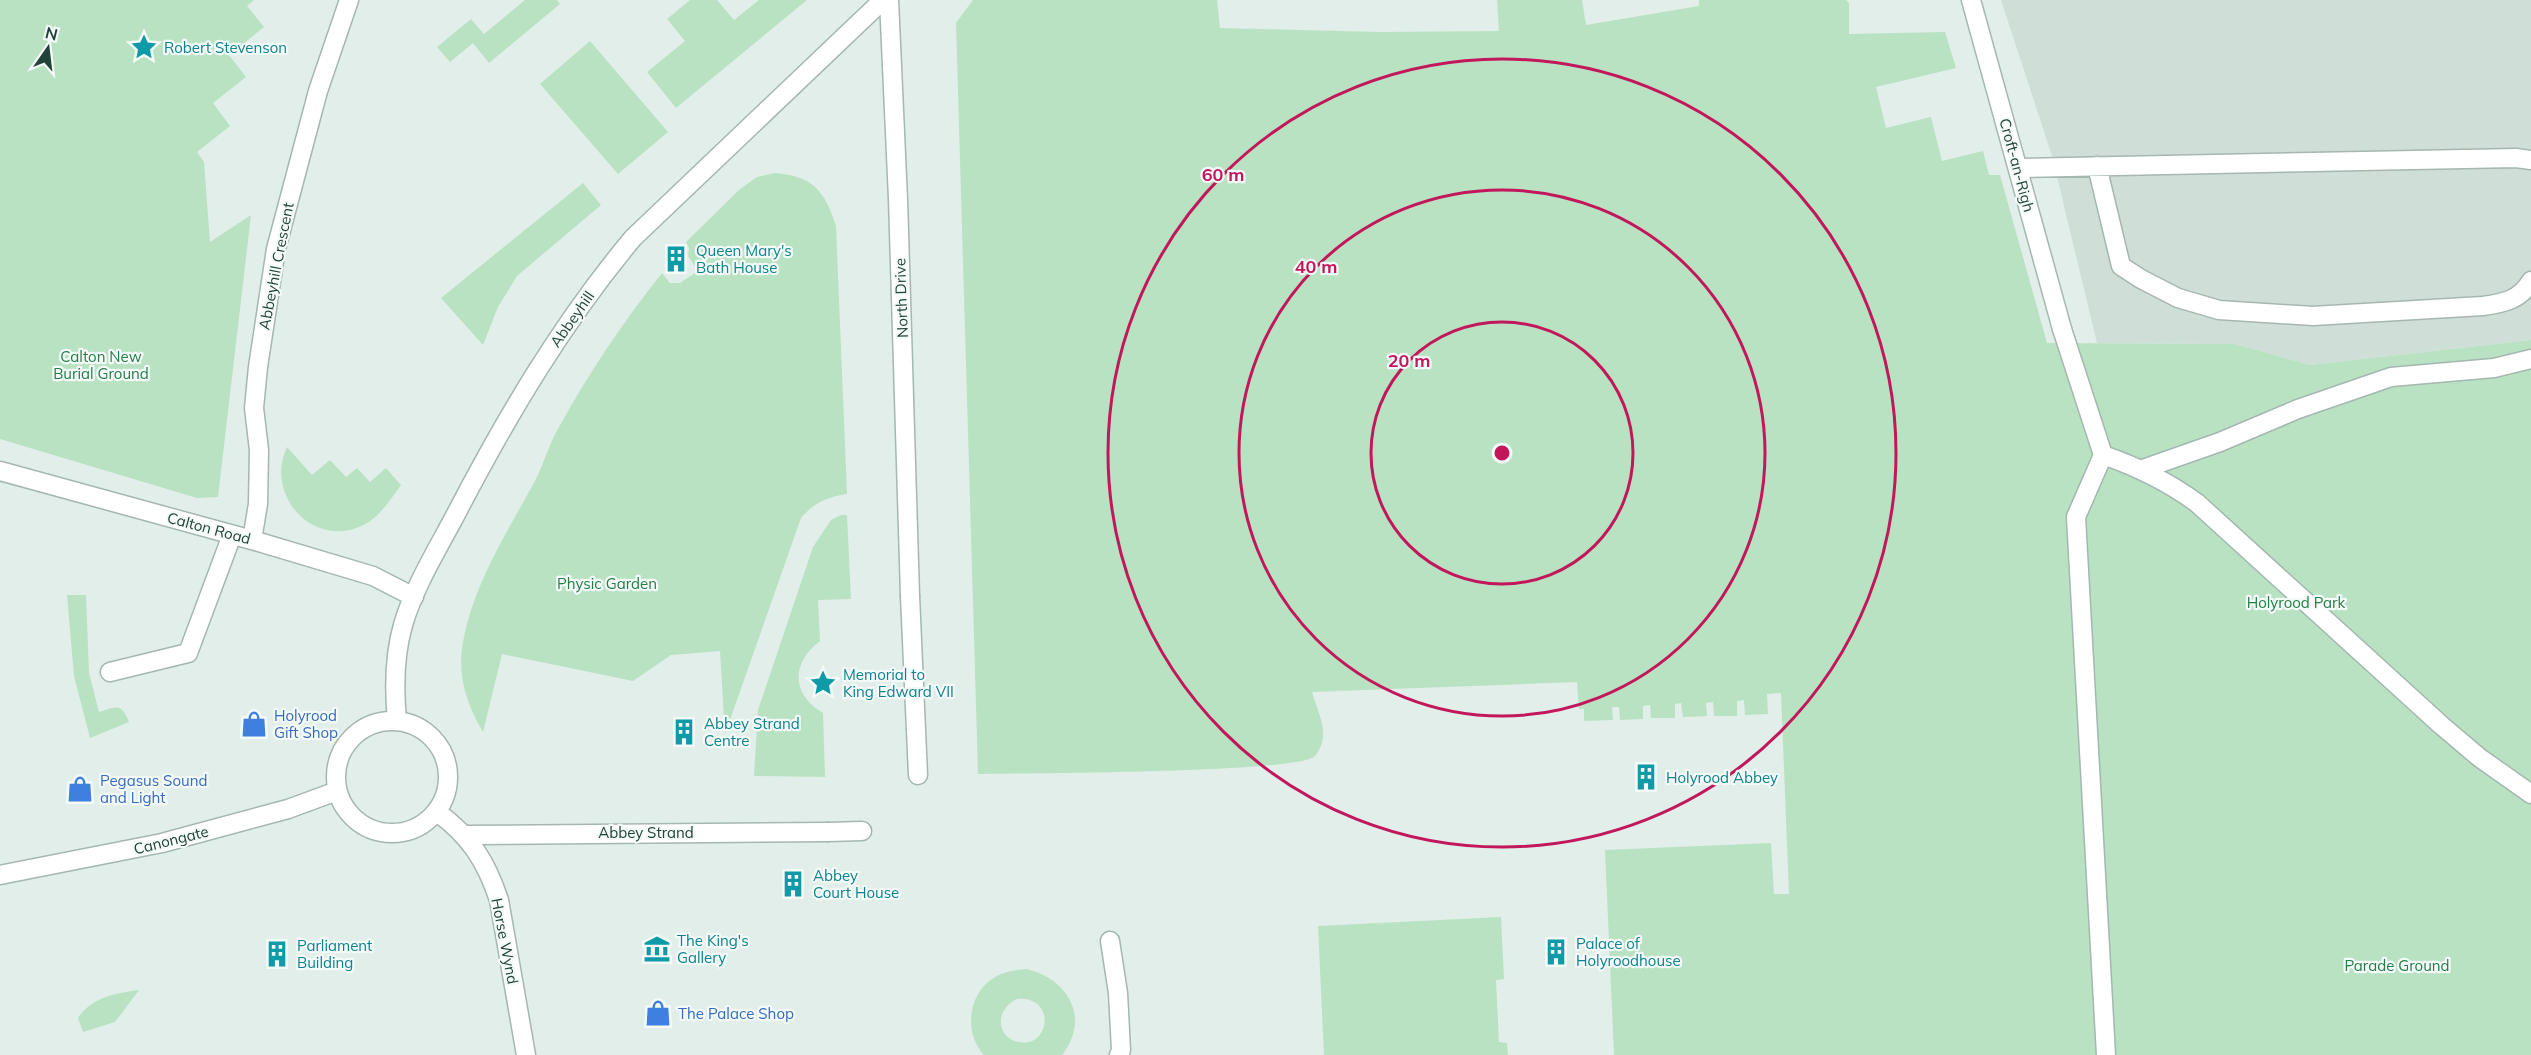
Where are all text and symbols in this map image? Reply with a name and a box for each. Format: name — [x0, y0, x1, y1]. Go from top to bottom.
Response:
north arrow — [18, 18, 78, 78]
text: N — [43, 22, 60, 45]
place icon: Robert Stevenson — [129, 32, 159, 62]
place label: Robert Stevenson — [164, 38, 287, 57]
street label: Croft-an-Righ — [1995, 116, 2039, 214]
text: 60 m — [1202, 163, 1244, 186]
street label: Abbeyhill Crescent — [254, 201, 298, 331]
place label: Queen Mary's Bath House — [696, 241, 792, 277]
building icon: Queen Mary's Bath House — [661, 244, 691, 274]
text: 40 m — [1295, 255, 1337, 278]
street label: North Drive — [890, 258, 912, 338]
street label: Abbeyhill — [546, 287, 598, 351]
park label: Calton New Burial Ground — [53, 347, 149, 383]
text: 20 m — [1388, 349, 1430, 372]
centre of rings — [1492, 443, 1512, 463]
street label: Calton Road — [165, 508, 253, 548]
park label: Physic Garden — [557, 574, 657, 593]
park label: Holyrood Park — [2247, 593, 2346, 612]
place label: Memorial to King Edward VII — [843, 665, 954, 701]
place icon: Memorial to King Edward VII — [808, 668, 838, 698]
place label: Holyrood Gift Shop — [274, 706, 338, 742]
shop icon: Holyrood Gift Shop — [239, 709, 269, 739]
place label: Abbey Strand Centre — [704, 714, 800, 750]
building icon: Abbey Strand Centre — [669, 717, 699, 747]
building icon: Holyrood Abbey — [1631, 762, 1661, 792]
place label: Holyrood Abbey — [1666, 768, 1778, 787]
place label: Pegasus Sound and Light — [100, 771, 207, 807]
shop icon: Pegasus Sound and Light — [65, 774, 95, 804]
street label: Canongate — [132, 822, 210, 858]
street label: Abbey Strand — [598, 823, 694, 842]
place label: Abbey Court House — [813, 866, 899, 902]
building icon: Abbey Court House — [778, 869, 808, 899]
street label: Horse Wynd — [487, 897, 523, 985]
place label: The King's Gallery — [677, 931, 749, 967]
museum icon: The King's Gallery — [642, 934, 672, 964]
place label: Palace of Holyroodhouse — [1576, 934, 1681, 970]
place label: Parliament Building — [297, 936, 372, 972]
building icon: Palace of Holyroodhouse — [1541, 937, 1571, 967]
building icon: Parliament Building — [262, 939, 292, 969]
park label: Parade Ground — [2344, 956, 2450, 975]
shop icon: The Palace Shop — [643, 998, 673, 1028]
place label: The Palace Shop — [678, 1004, 794, 1023]

